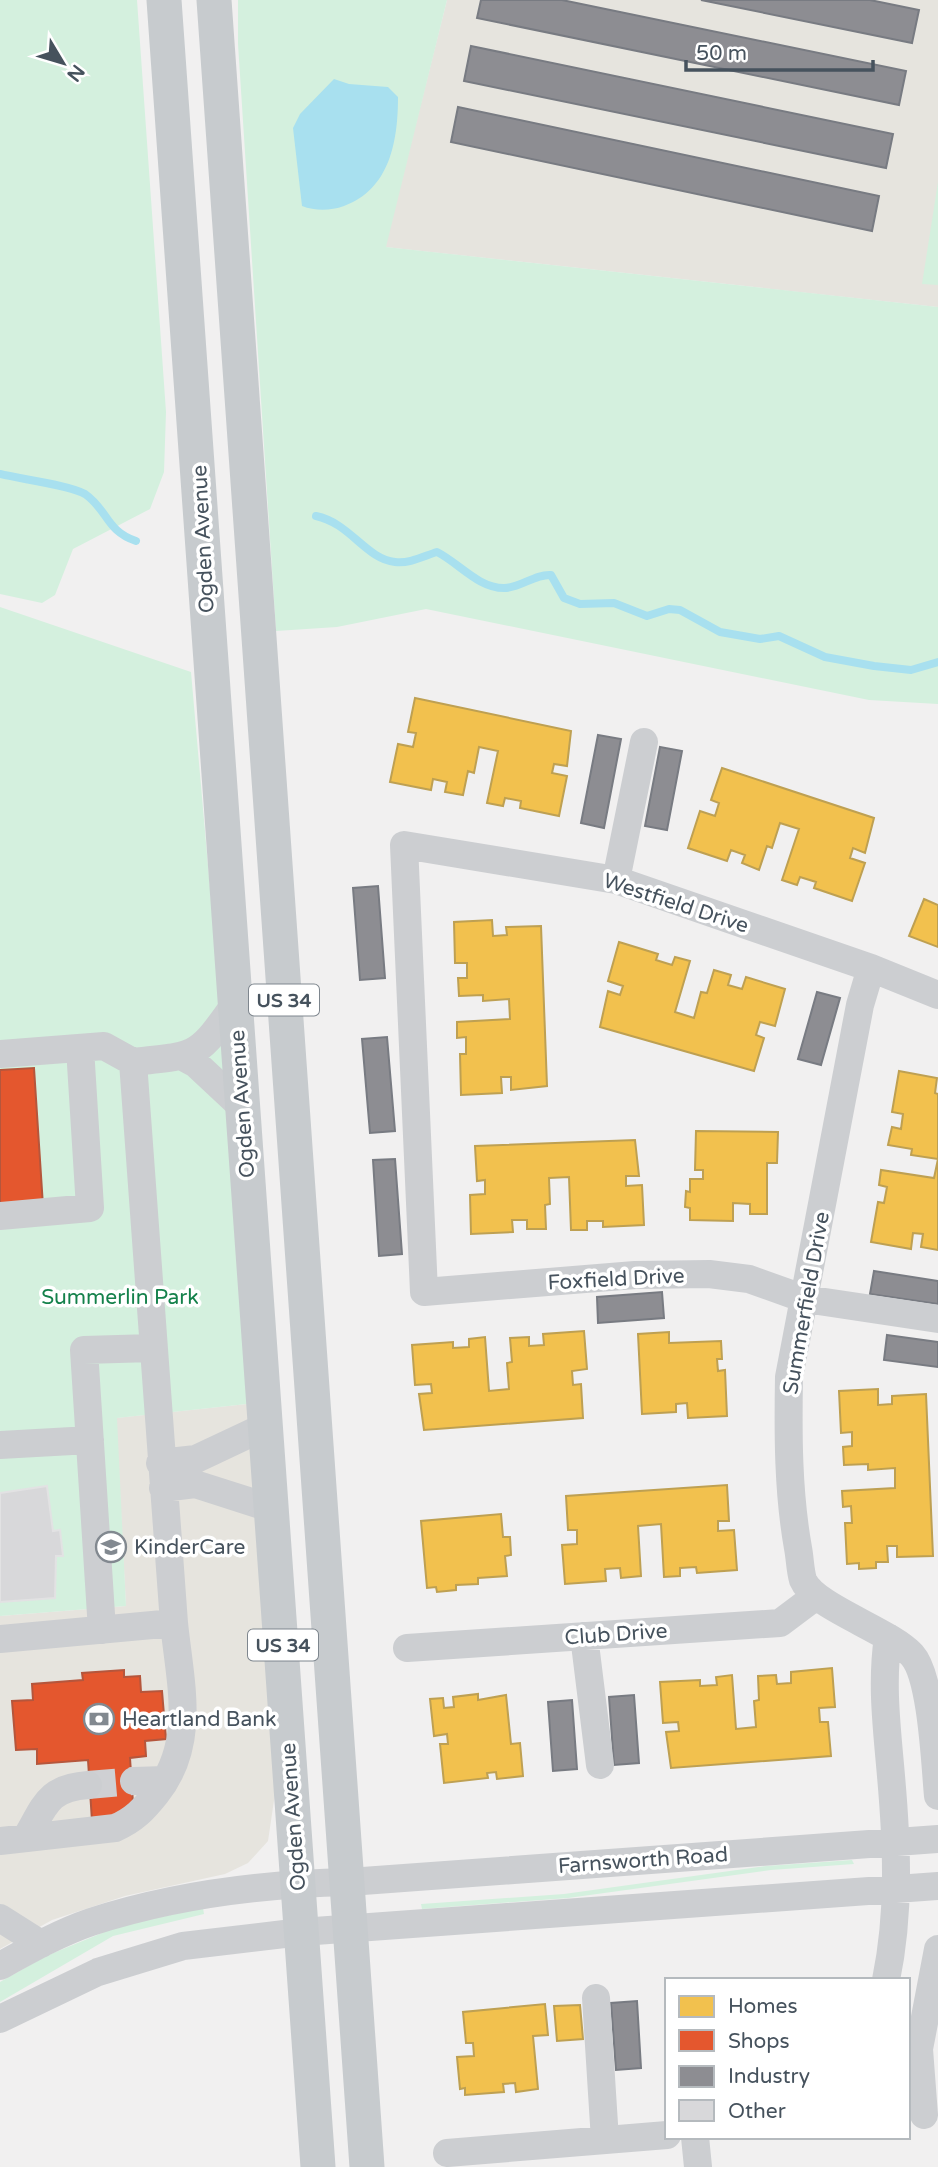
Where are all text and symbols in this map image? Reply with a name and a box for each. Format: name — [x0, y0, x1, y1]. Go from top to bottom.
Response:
north arrow — [28, 28, 98, 98]
scale bar — [686, 28, 873, 72]
text: 50 m — [696, 41, 747, 66]
text: N — [62, 60, 89, 86]
street label: Ogden Avenue — [187, 464, 220, 614]
street label: Westfield Drive — [600, 868, 752, 939]
road number: US 34 — [249, 984, 319, 1016]
street label: Ogden Avenue — [225, 1029, 260, 1179]
street label: Summerfield Drive — [778, 1210, 835, 1396]
street label: Foxfield Drive — [547, 1263, 685, 1296]
park label: Summerlin Park — [41, 1285, 199, 1310]
school or university icon: KinderCare — [94, 1530, 128, 1564]
place label: KinderCare — [134, 1535, 245, 1560]
street label: Club Drive — [564, 1618, 668, 1651]
road number: US 34 — [248, 1630, 318, 1660]
bank icon: Heartland Bank — [82, 1702, 116, 1736]
place label: Heartland Bank — [122, 1707, 276, 1732]
street label: Ogden Avenue — [276, 1742, 311, 1892]
street label: Farnsworth Road — [557, 1842, 729, 1879]
legend — [665, 1978, 910, 2139]
text: Homes — [728, 1994, 798, 2019]
text: Shops — [728, 2029, 790, 2054]
text: Industry — [728, 2064, 810, 2089]
text: Other — [728, 2099, 786, 2124]

